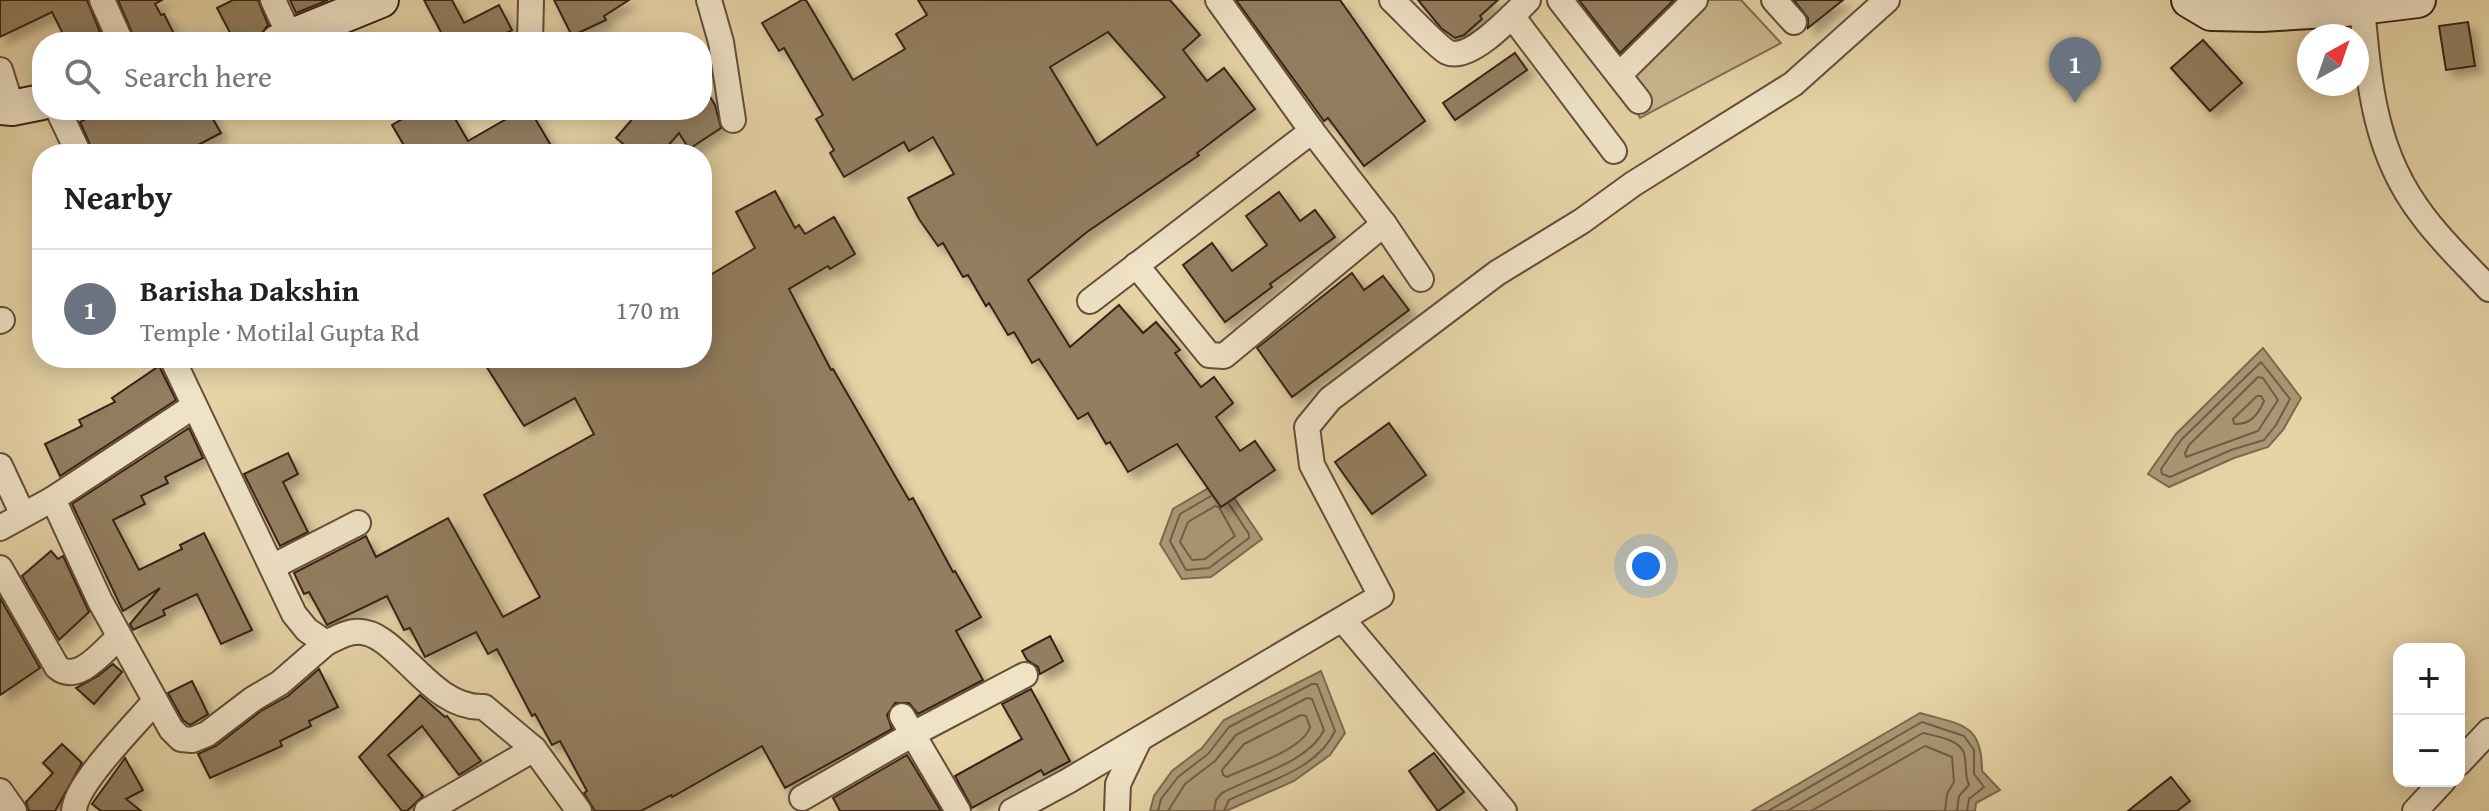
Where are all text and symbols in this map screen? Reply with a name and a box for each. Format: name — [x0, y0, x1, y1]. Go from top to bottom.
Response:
north arrow — [2297, 24, 2369, 96]
search box — [32, 32, 712, 120]
pin: 1 — [2049, 37, 2101, 103]
icon: search — [60, 54, 104, 98]
text: Search here — [124, 54, 272, 98]
text: Nearby — [64, 172, 173, 221]
text: Barisha Dakshin — [140, 268, 359, 312]
text: 1 — [83, 290, 97, 329]
text: 170 m — [615, 290, 680, 329]
text: Temple · Motilal Gupta Rd — [140, 312, 419, 351]
your location — [1626, 546, 1666, 586]
map controls — [2393, 643, 2465, 787]
button: + — [2393, 643, 2465, 715]
button: − — [2393, 715, 2465, 787]

